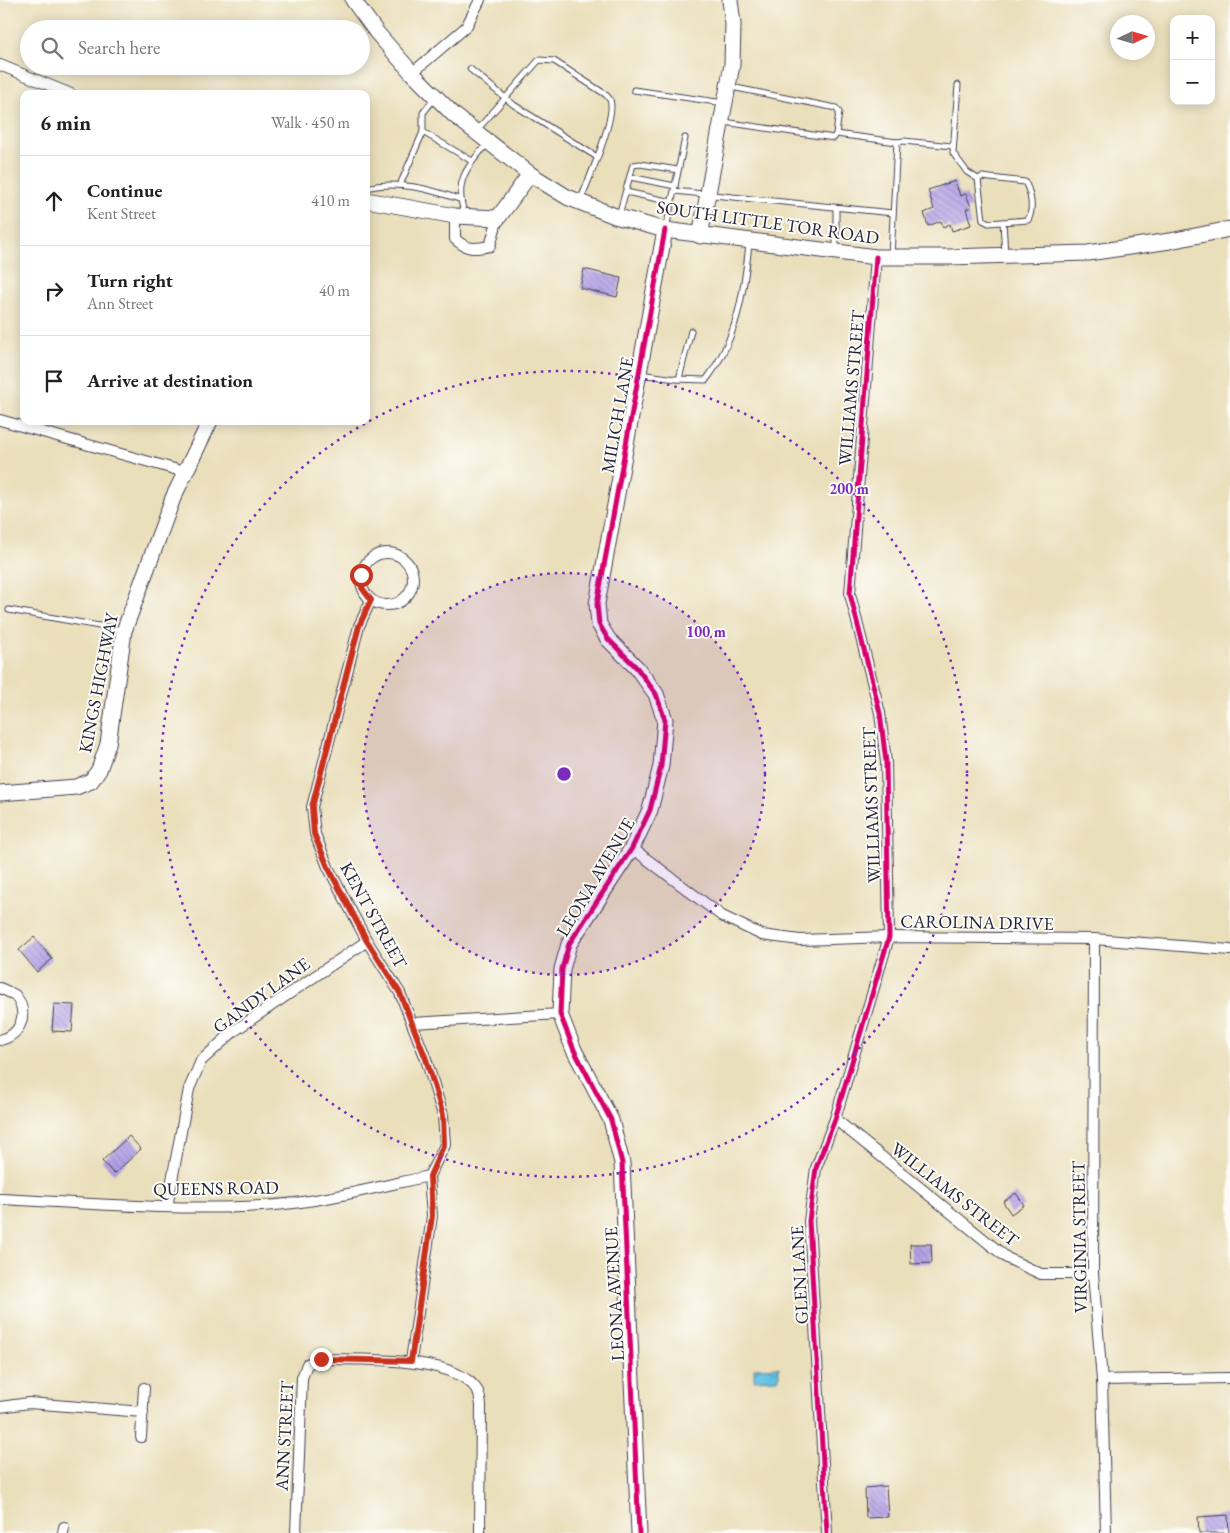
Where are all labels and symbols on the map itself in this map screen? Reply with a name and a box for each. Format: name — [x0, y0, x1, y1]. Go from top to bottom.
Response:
north arrow — [1110, 15, 1155, 60]
street label: SOUTH LITTLE TOR ROAD — [655, 195, 881, 249]
street label: WILLIAMS STREET — [833, 308, 869, 467]
street label: MILICH LANE — [595, 355, 639, 475]
text: 200 m — [829, 479, 869, 498]
route start — [350, 564, 373, 587]
street label: KINGS HIGHWAY — [73, 610, 123, 755]
text: 100 m — [686, 622, 726, 641]
street label: WILLIAMS STREET — [857, 726, 885, 883]
centre of rings — [555, 765, 573, 783]
street label: LEONA AVENUE — [550, 813, 640, 941]
street label: KENT STREET — [335, 858, 413, 973]
street label: CAROLINA DRIVE — [900, 909, 1054, 935]
street label: GANDY LANE — [208, 952, 314, 1038]
street label: WILLIAMS STREET — [886, 1137, 1024, 1252]
street label: VIRGINIA STREET — [1066, 1160, 1092, 1313]
street label: QUEENS ROAD — [153, 1175, 279, 1201]
street label: GLEN LANE — [785, 1225, 813, 1325]
street label: LEONA AVENUE — [599, 1226, 629, 1362]
route end — [310, 1348, 333, 1371]
street label: ANN STREET — [270, 1379, 298, 1493]

